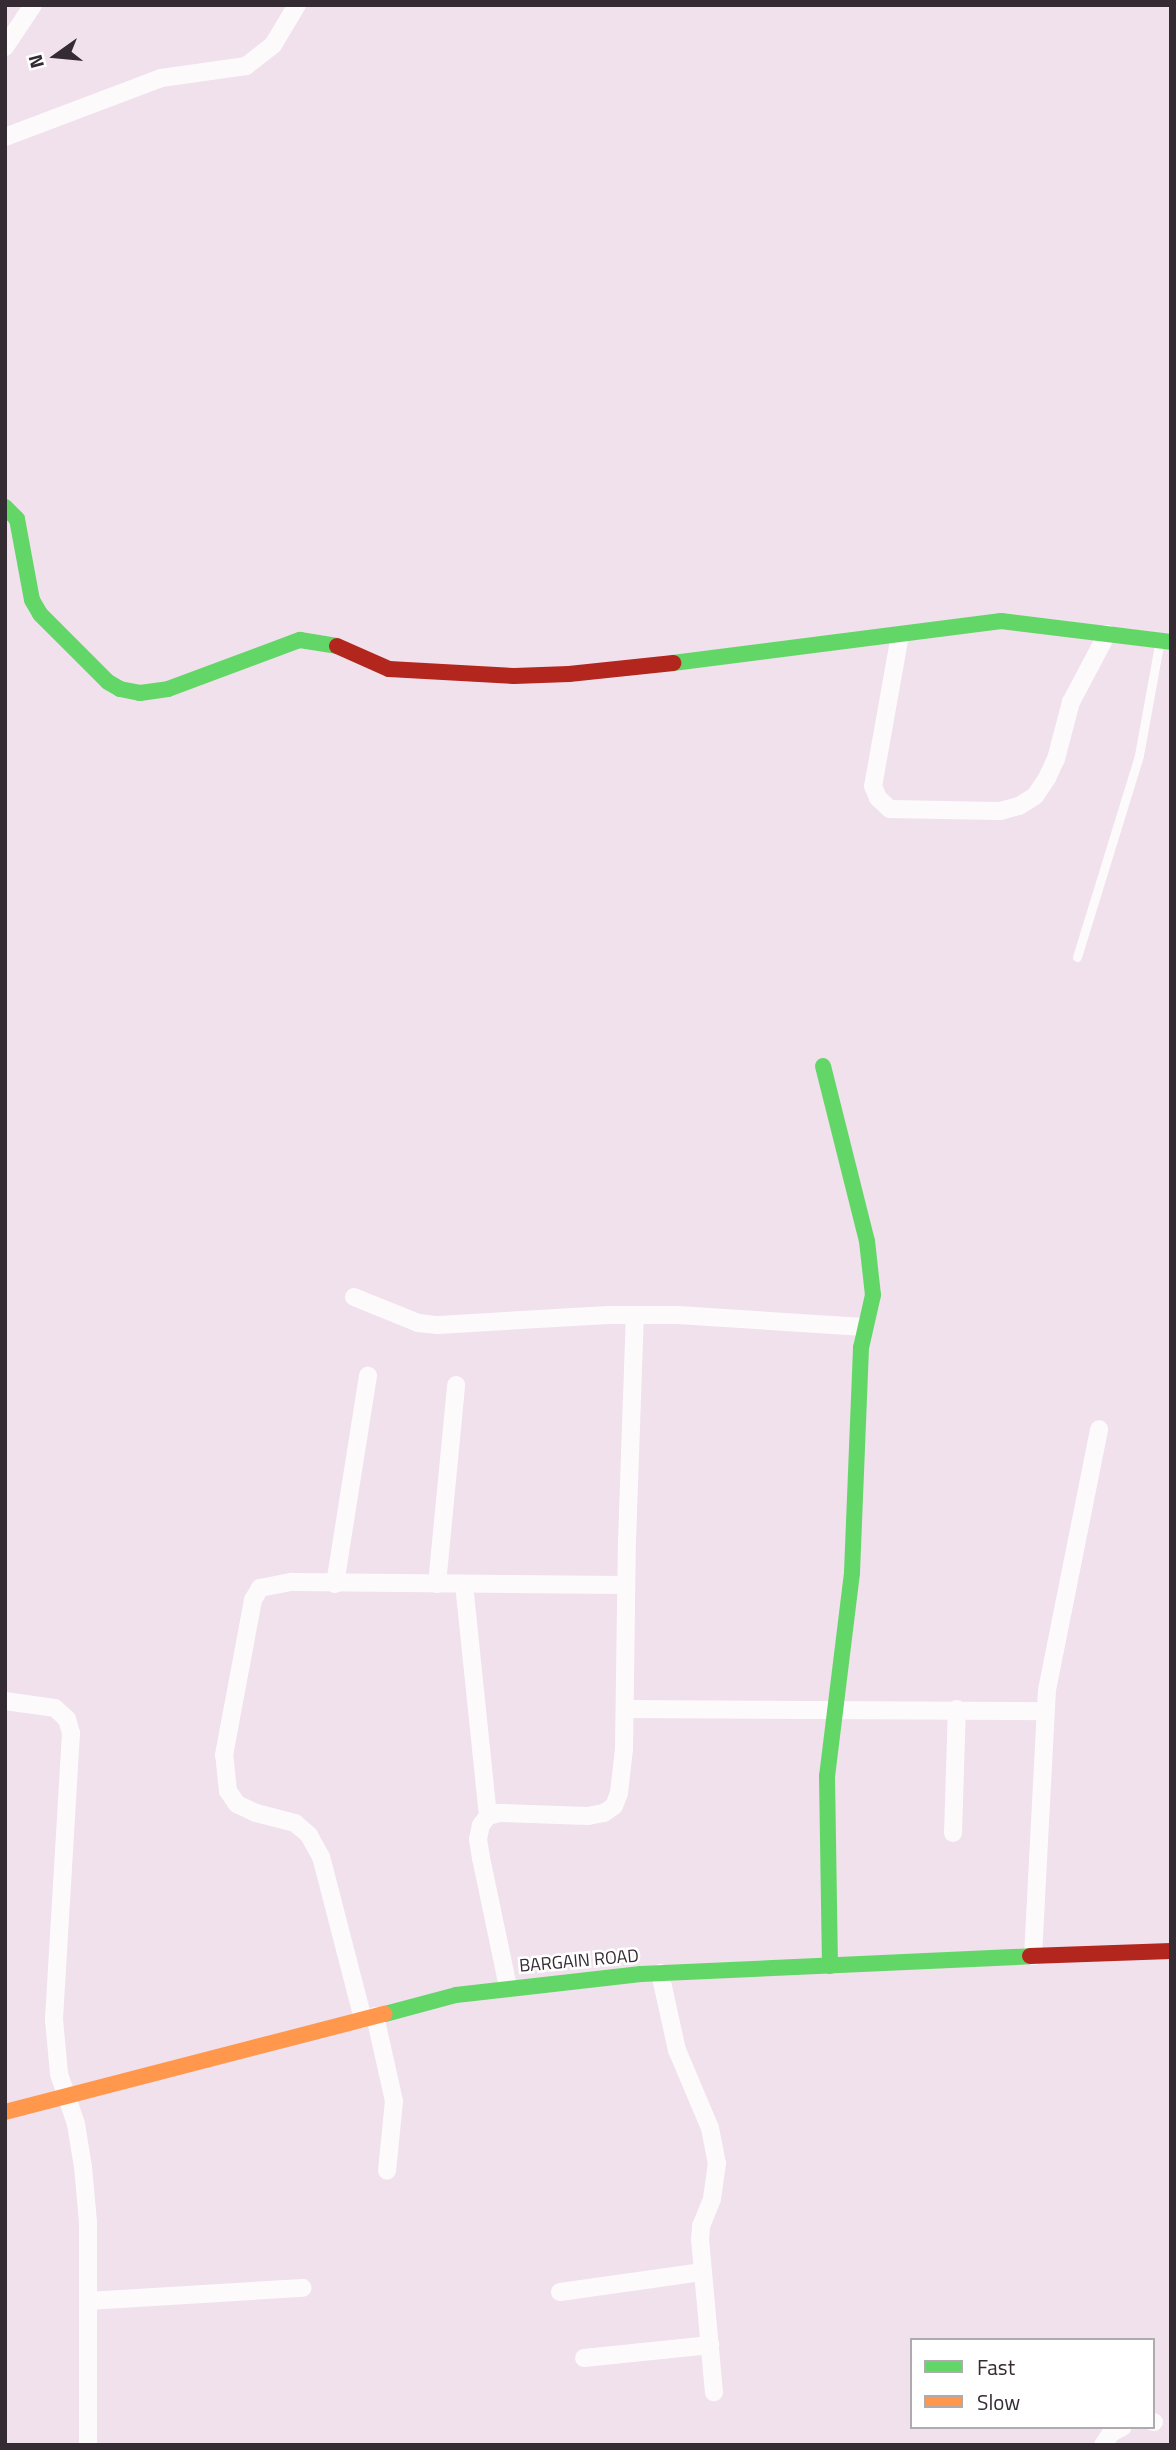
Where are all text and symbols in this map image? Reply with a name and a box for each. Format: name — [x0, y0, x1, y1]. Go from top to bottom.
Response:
north arrow — [21, 21, 91, 91]
text: N — [20, 51, 51, 72]
street label: BARGAIN ROAD — [518, 1945, 640, 1977]
legend — [910, 2338, 1155, 2429]
text: Fast — [977, 2351, 1015, 2383]
text: Slow — [977, 2386, 1020, 2418]

